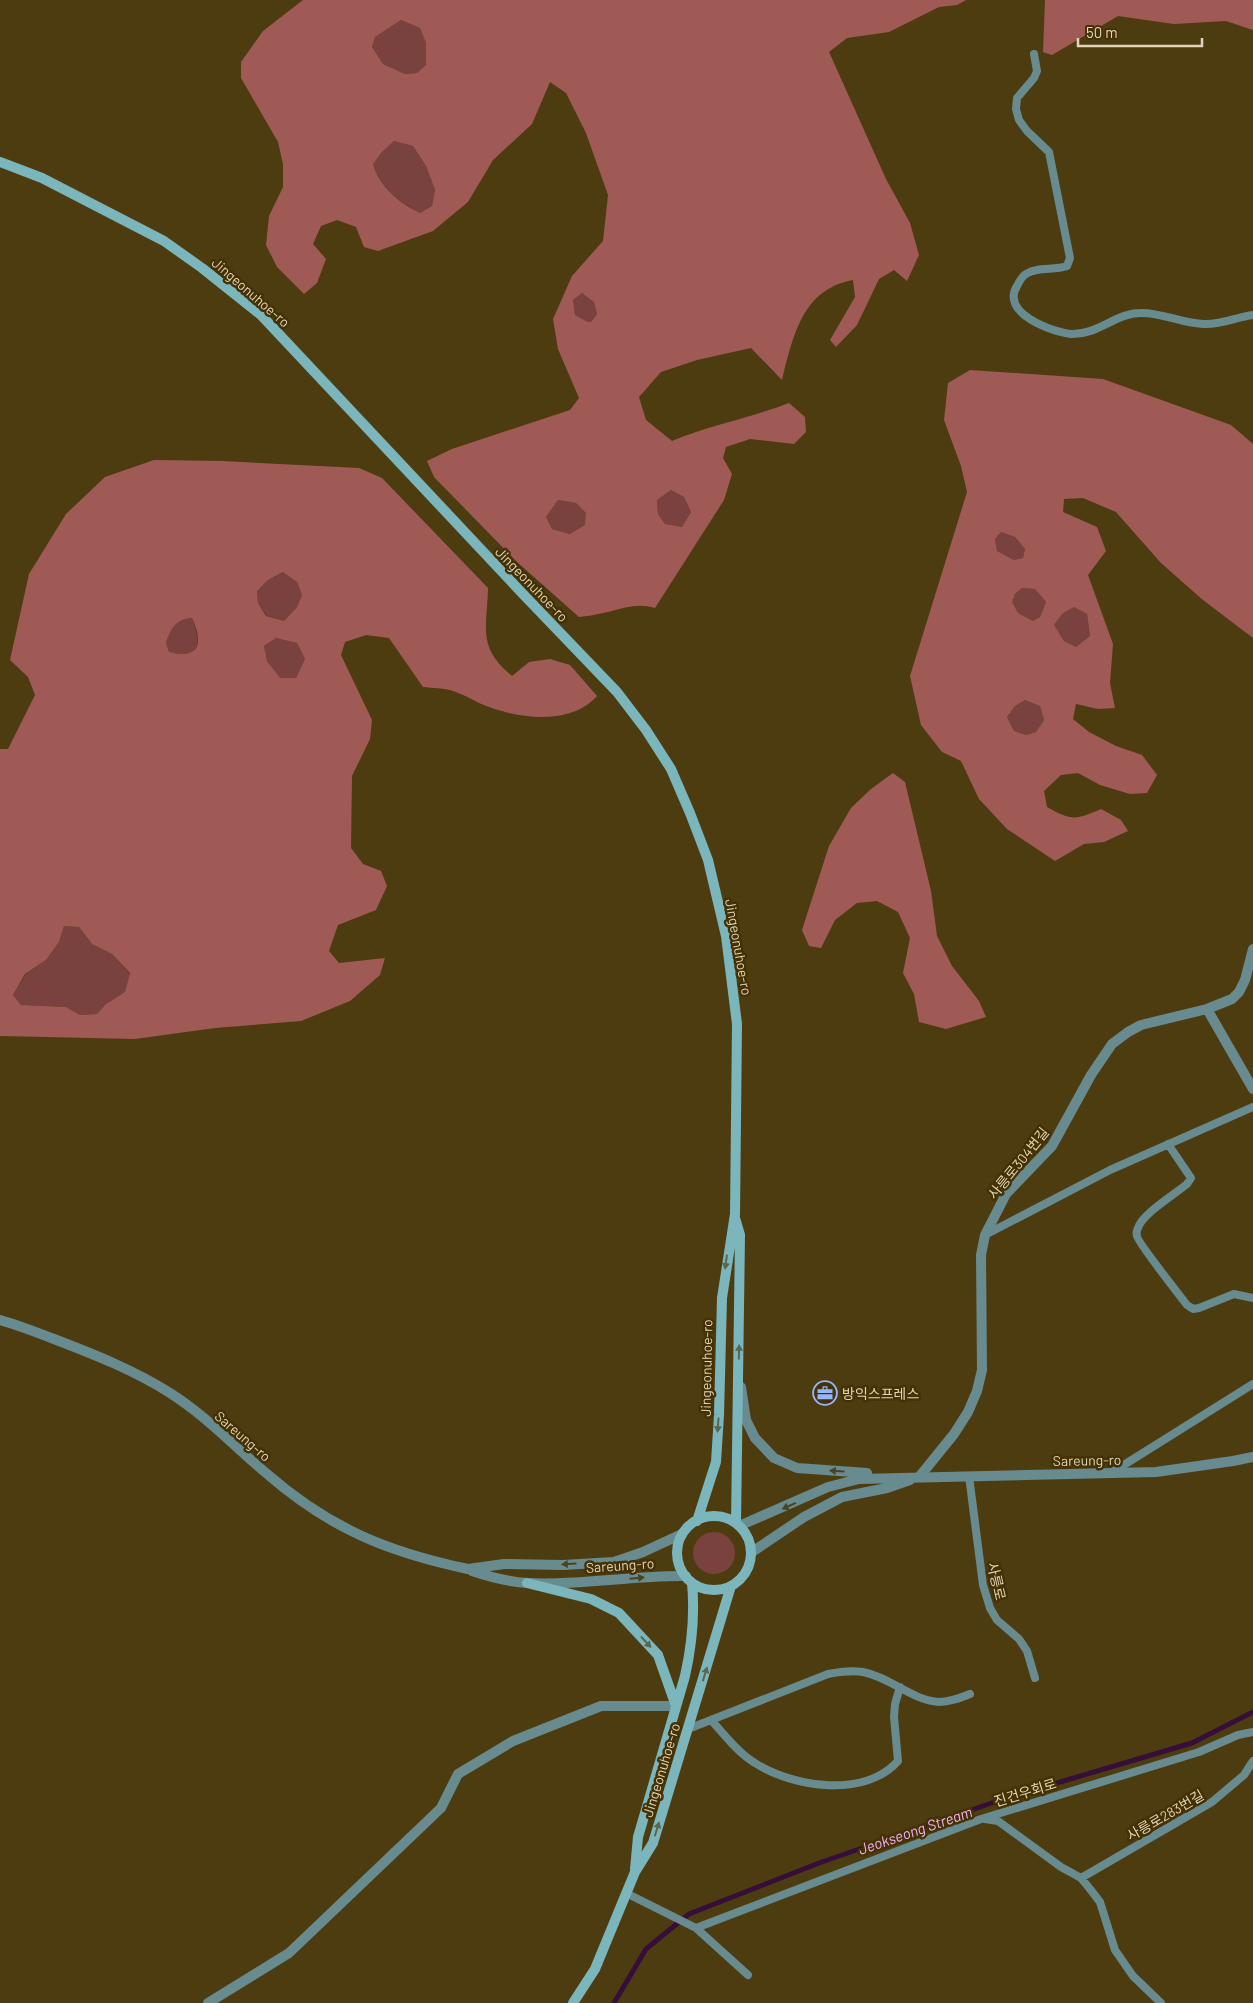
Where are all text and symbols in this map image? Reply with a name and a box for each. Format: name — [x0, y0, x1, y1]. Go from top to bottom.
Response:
scale bar — [1078, 15, 1202, 47]
text: 50 m — [1086, 23, 1118, 41]
street label: Jingeonuhoe-ro — [209, 254, 293, 330]
street label: Jingeonuhoe-ro — [492, 543, 572, 625]
street label: Jingeonuhoe-ro — [722, 897, 756, 997]
street label: 사릉로304번길 — [984, 1124, 1052, 1202]
one-way arrow — [722, 1255, 730, 1271]
street label: Jingeonuhoe-ro — [697, 1319, 715, 1417]
one-way arrow — [735, 1343, 743, 1359]
office icon: 방익스프레스 — [812, 1380, 838, 1406]
place label: 방익스프레스 — [842, 1385, 919, 1402]
street label: Sareung-ro — [212, 1407, 274, 1465]
one-way arrow — [714, 1417, 722, 1433]
street label: Sareung-ro — [1053, 1451, 1121, 1469]
one-way arrow — [828, 1467, 844, 1475]
one-way arrow — [782, 1502, 796, 1510]
street label: Sareung-ro — [585, 1554, 655, 1576]
street label: 사릉로 — [984, 1560, 1010, 1602]
one-way arrow — [561, 1561, 577, 1569]
one-way arrow — [630, 1574, 646, 1582]
one-way arrow — [640, 1635, 652, 1647]
one-way arrow — [701, 1666, 709, 1681]
street label: Jingeonuhoe-ro — [639, 1721, 683, 1819]
street label: 진건우회로 — [992, 1774, 1058, 1810]
street label: 사릉로283번길 — [1123, 1786, 1207, 1844]
water label: Jeokseong Stream — [856, 1802, 974, 1858]
one-way arrow — [654, 1821, 662, 1836]

